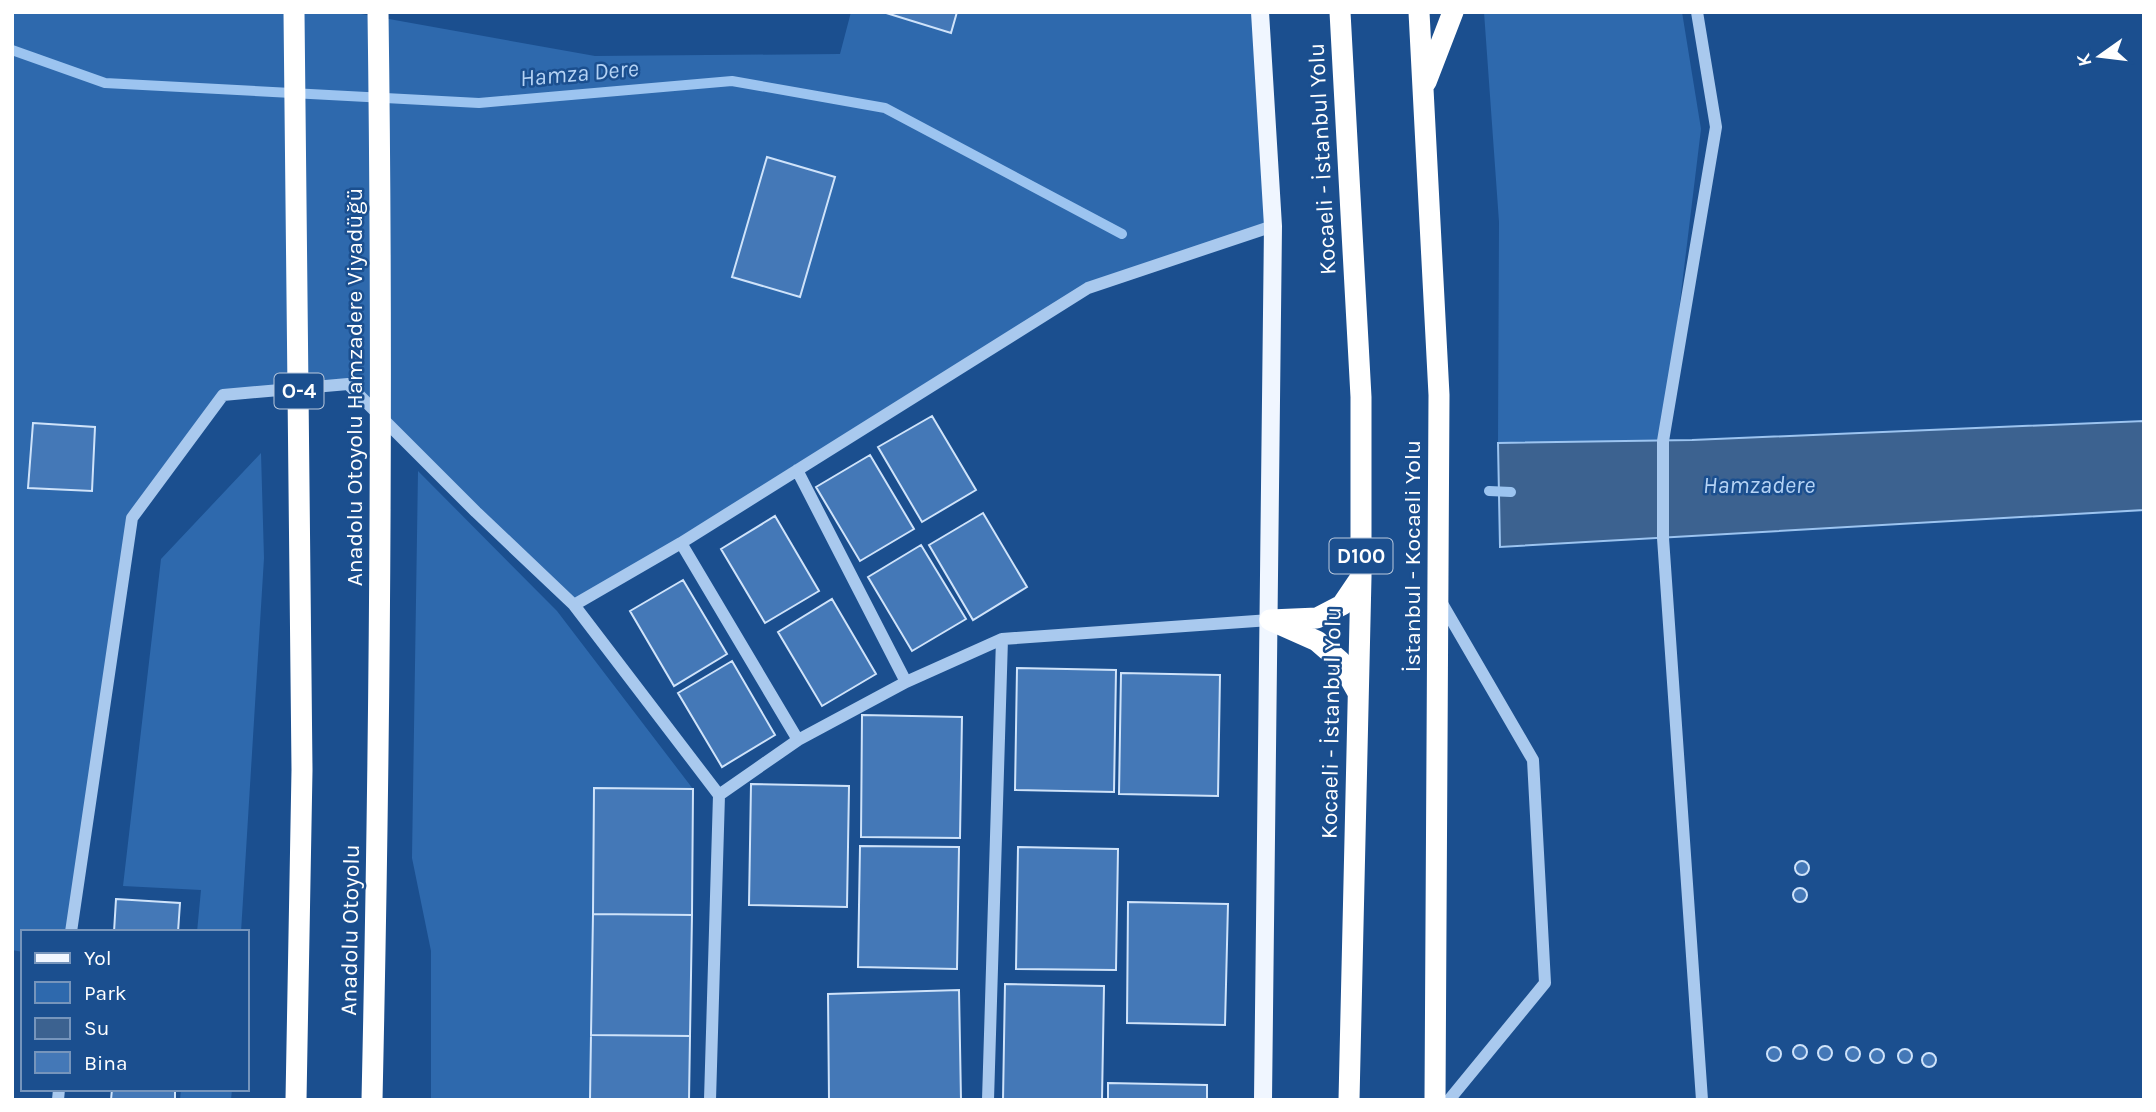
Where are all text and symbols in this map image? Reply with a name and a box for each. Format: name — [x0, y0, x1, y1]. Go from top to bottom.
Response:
north arrow — [2065, 21, 2135, 91]
street label: Kocaeli - İstanbul Yolu — [1302, 42, 1342, 276]
text: K — [2072, 51, 2097, 69]
water label: Hamza Dere — [519, 54, 639, 92]
street label: Anadolu Otoyolu Hamzadere Viyadüğü — [341, 188, 368, 586]
road number: O-4 — [274, 374, 324, 408]
street label: İstanbul - Kocaeli Yolu — [1399, 440, 1426, 672]
water label: Hamzadere — [1703, 471, 1815, 499]
road number: D100 — [1330, 538, 1392, 574]
street label: Kocaeli - İstanbul Yolu — [1315, 607, 1347, 839]
street label: Anadolu Otoyolu — [335, 844, 365, 1016]
legend — [21, 930, 248, 1091]
text: Yol — [84, 946, 112, 970]
text: Park — [84, 981, 127, 1005]
text: Su — [84, 1016, 109, 1040]
text: Bina — [84, 1051, 128, 1075]

